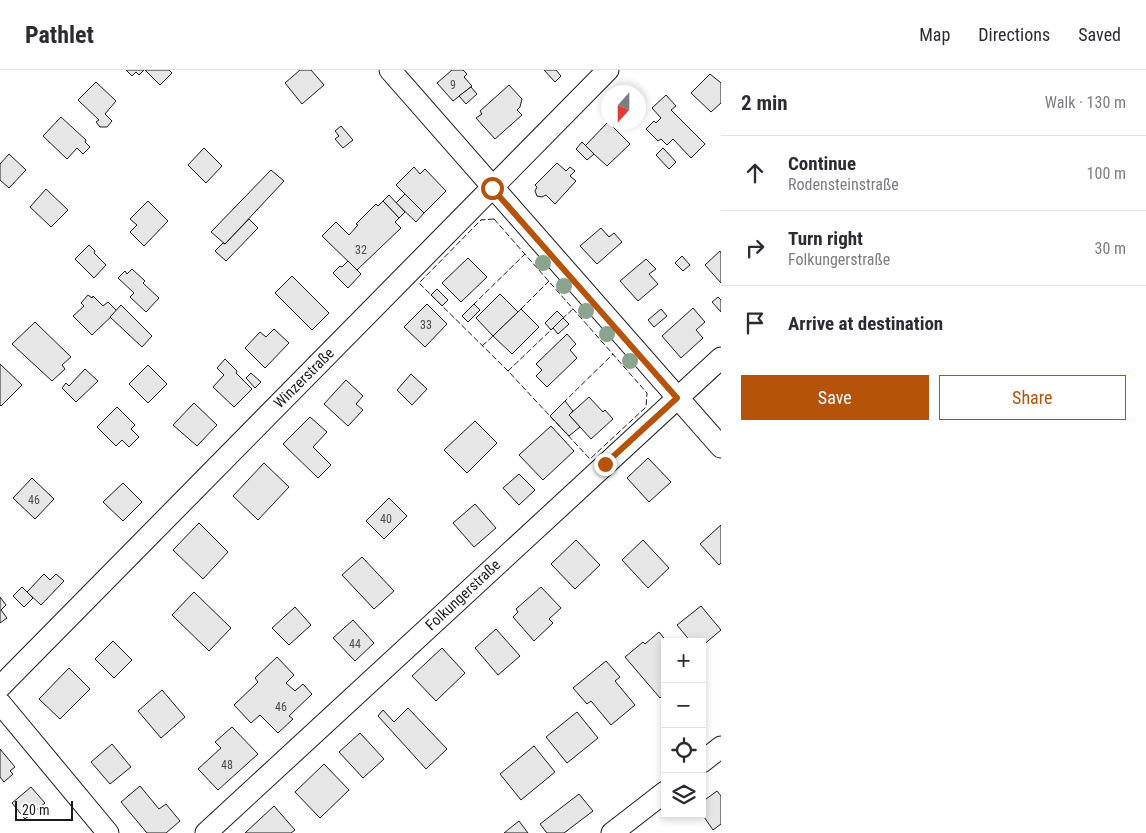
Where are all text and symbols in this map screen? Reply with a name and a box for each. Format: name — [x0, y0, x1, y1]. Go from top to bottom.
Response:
text: Pathlet — [25, 21, 94, 49]
text: Map — [919, 24, 950, 45]
text: Directions — [978, 24, 1050, 45]
text: Saved — [1078, 24, 1121, 45]
house number: 9 — [450, 78, 456, 92]
north arrow — [601, 85, 646, 130]
text: 2 min — [741, 91, 788, 115]
text: Walk · 130 m — [1045, 93, 1126, 112]
text: Continue — [788, 152, 856, 175]
icon: ahead — [741, 159, 769, 187]
text: 100 m — [1087, 164, 1126, 183]
text: Rodensteinstraße — [788, 175, 899, 194]
route start — [481, 177, 504, 200]
text: Turn right — [788, 227, 863, 250]
icon: right — [741, 234, 769, 262]
text: 30 m — [1094, 239, 1126, 258]
house number: 32 — [355, 243, 367, 257]
text: Folkungerstraße — [788, 250, 890, 269]
icon: arrive — [741, 309, 769, 337]
text: Arrive at destination — [788, 312, 943, 335]
house number: 33 — [420, 318, 432, 332]
street label: Winzerstraße — [270, 344, 338, 412]
button: Save — [741, 375, 929, 420]
button: Share — [939, 375, 1126, 420]
route end — [594, 453, 617, 476]
house number: 46 — [28, 493, 40, 507]
house number: 40 — [380, 512, 392, 526]
street label: Folkungerstraße — [422, 556, 504, 634]
house number: 44 — [349, 637, 361, 651]
map controls — [661, 638, 706, 818]
button: + — [661, 638, 706, 683]
button: − — [661, 683, 706, 728]
house number: 46 — [275, 700, 287, 714]
button: locate — [661, 728, 706, 773]
house number: 48 — [221, 758, 233, 772]
button: layers — [661, 773, 706, 818]
scale bar — [15, 798, 72, 821]
text: 20 m — [22, 802, 50, 818]

